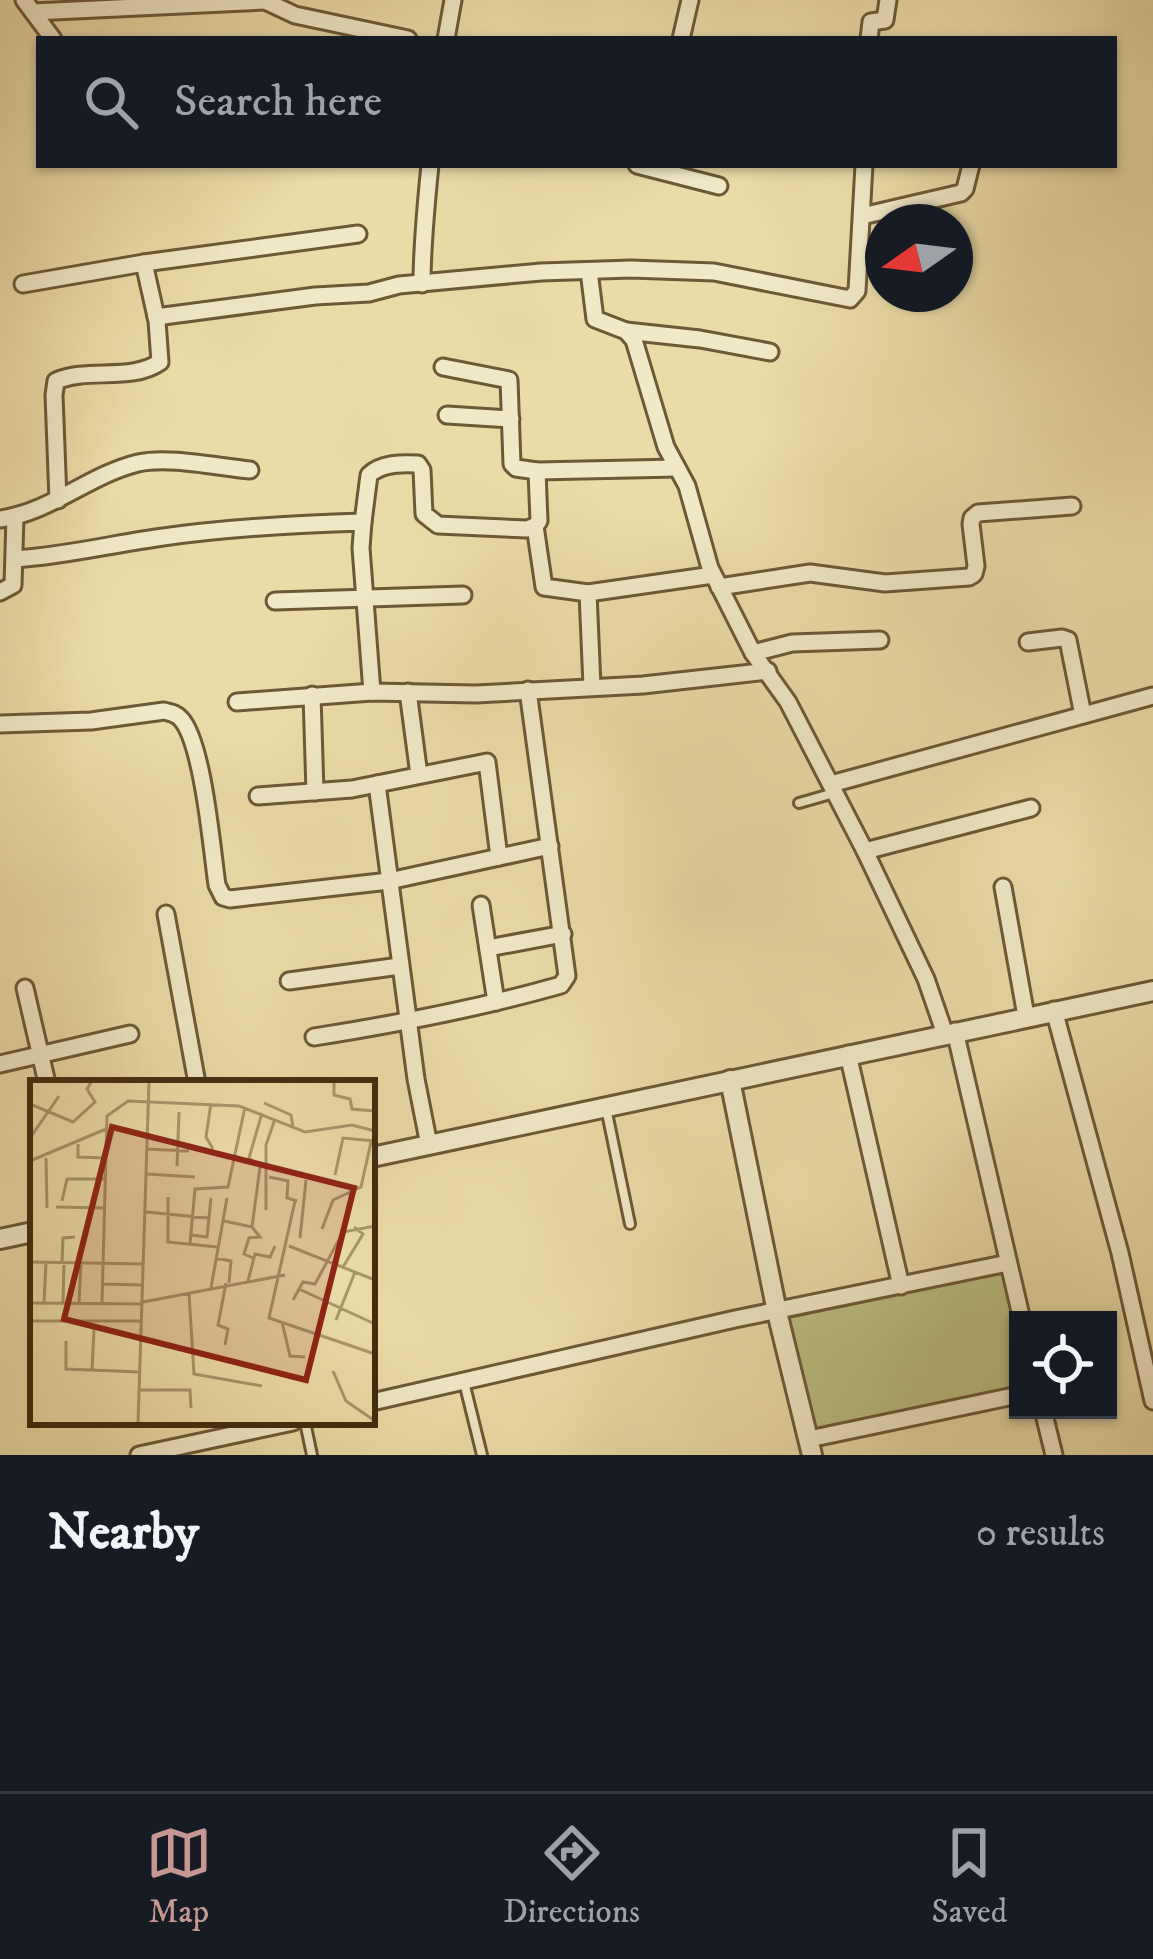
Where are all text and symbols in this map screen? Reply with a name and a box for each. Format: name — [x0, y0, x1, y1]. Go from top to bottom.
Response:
search box — [36, 36, 1117, 168]
icon: search — [78, 69, 144, 135]
text: Search here — [174, 74, 382, 130]
north arrow — [865, 204, 973, 312]
inset map — [30, 1080, 375, 1425]
map controls — [1009, 1311, 1117, 1419]
button: locate — [1009, 1311, 1117, 1419]
text: Nearby — [48, 1501, 199, 1565]
text: 0 results — [976, 1509, 1105, 1558]
tab: Map — [146, 1820, 212, 1933]
tab: Directions — [503, 1820, 640, 1933]
tab: Saved — [931, 1820, 1007, 1933]

